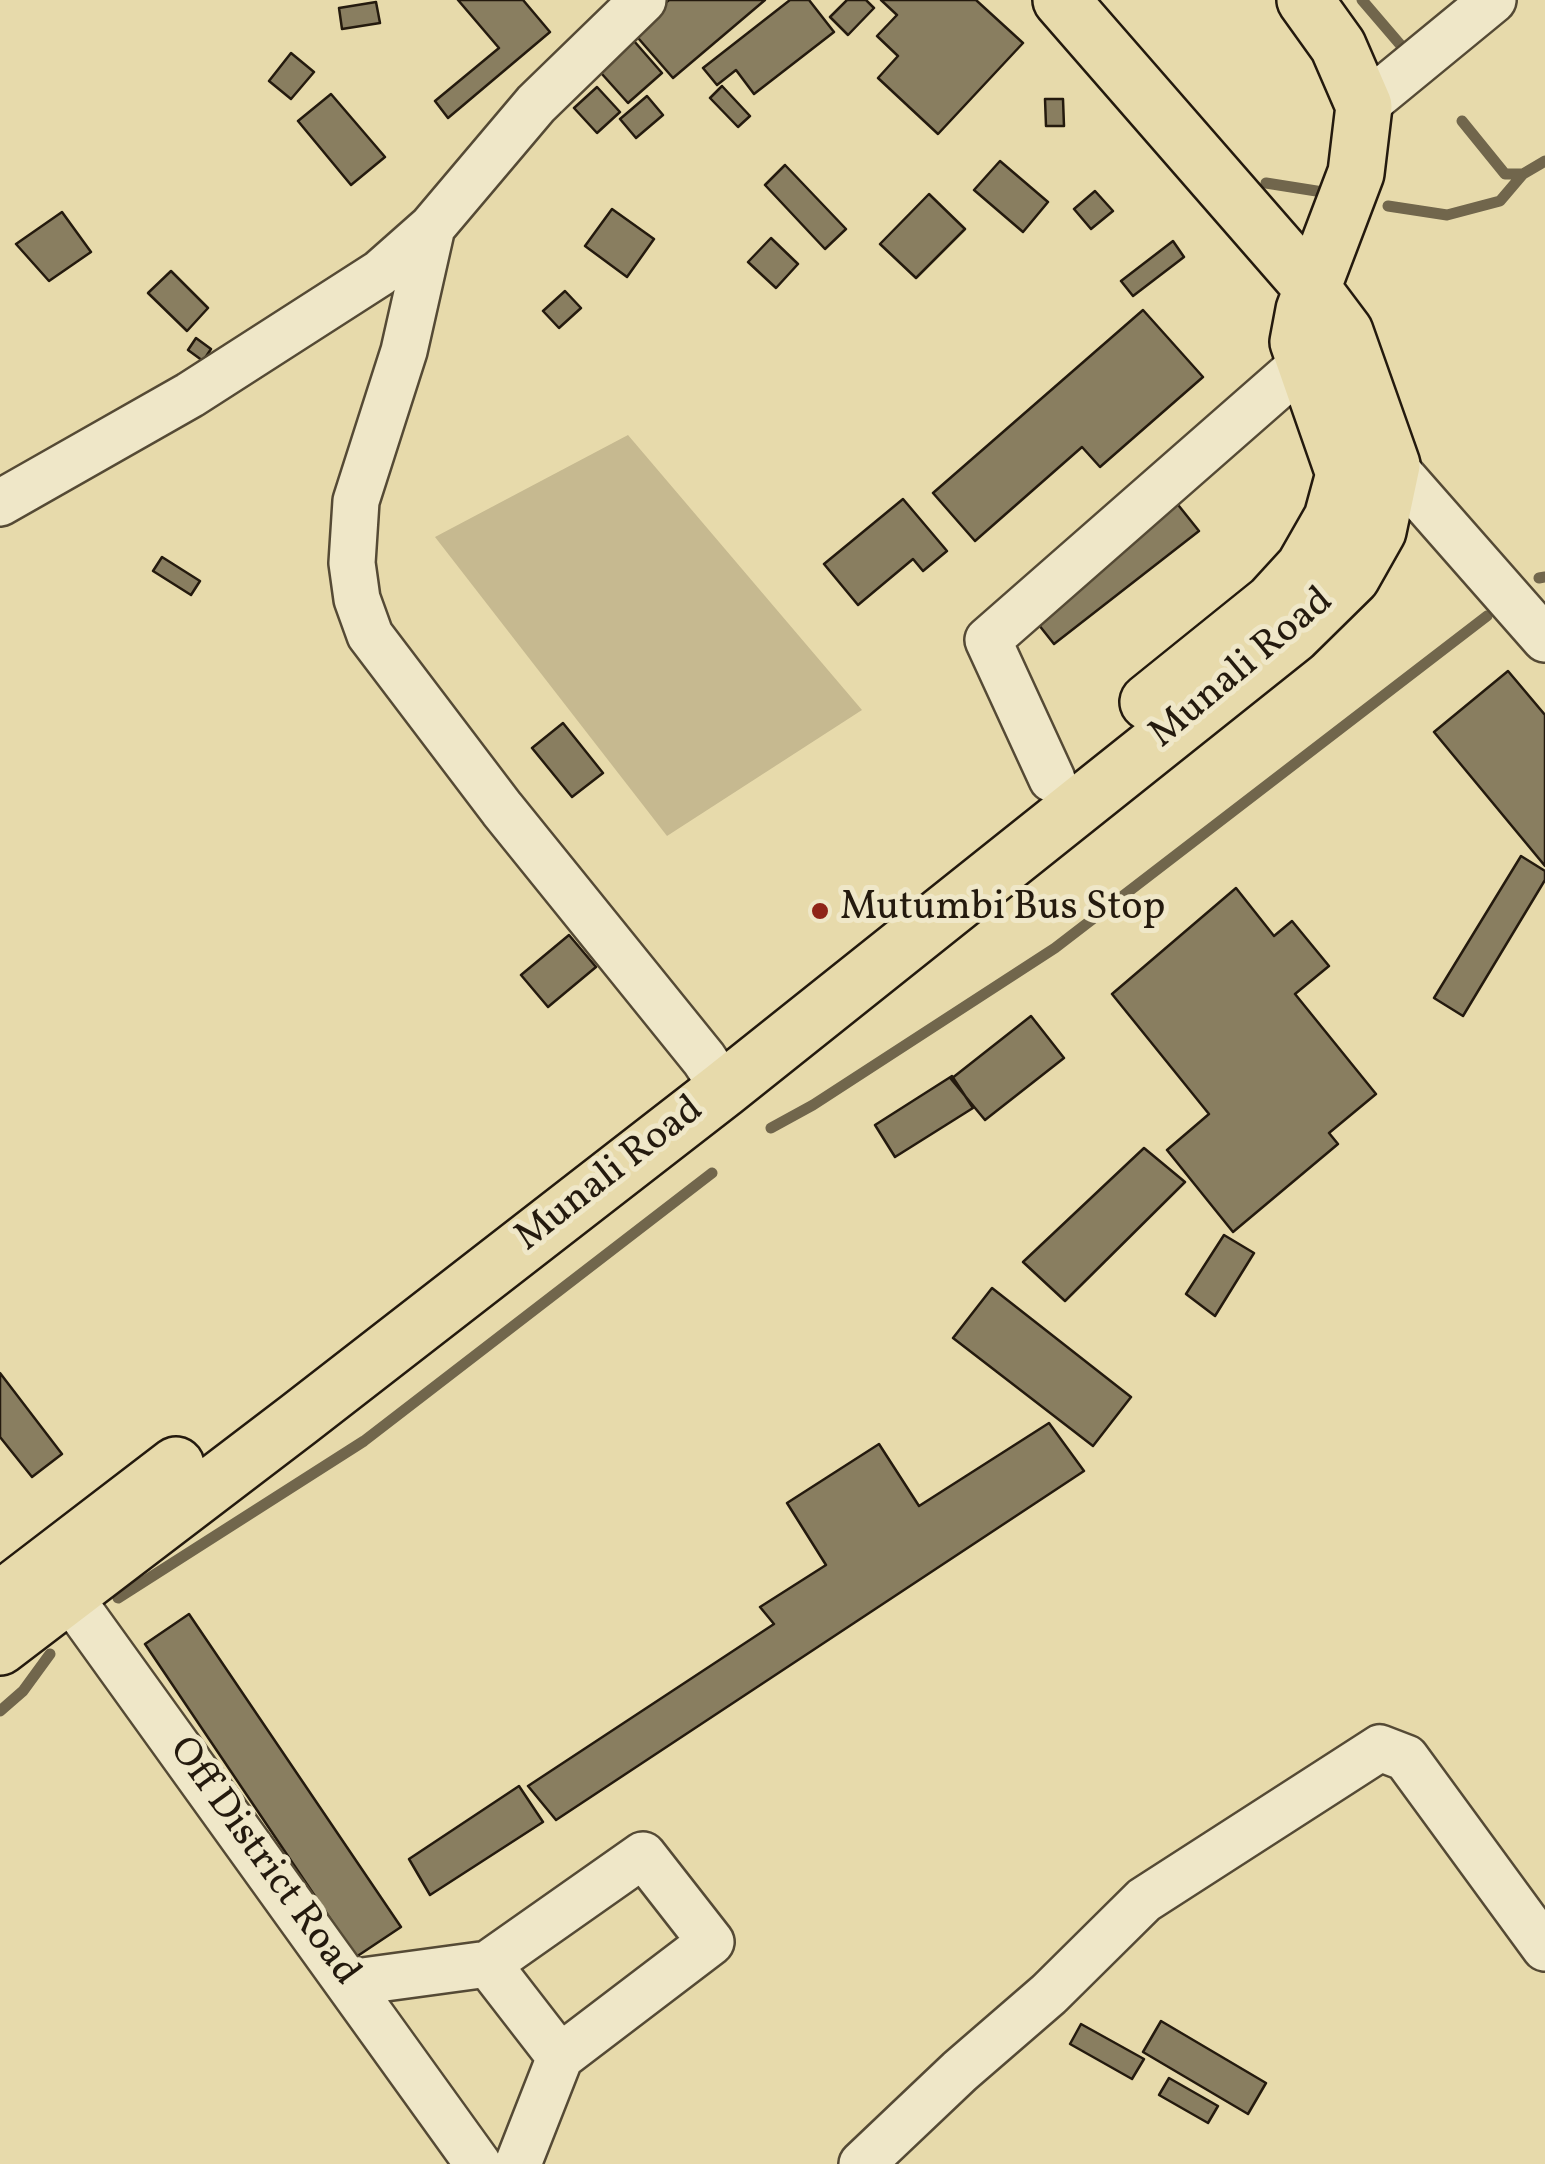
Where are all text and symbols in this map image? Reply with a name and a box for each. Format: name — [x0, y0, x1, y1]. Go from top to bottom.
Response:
street label: Munali Road — [1141, 579, 1345, 761]
place label: Mutumbi Bus Stop — [840, 887, 1165, 935]
marker: Mutumbi Bus Stop — [809, 900, 831, 922]
street label: Munali Road — [508, 1088, 714, 1264]
street label: Off District Road — [156, 1729, 368, 1997]

